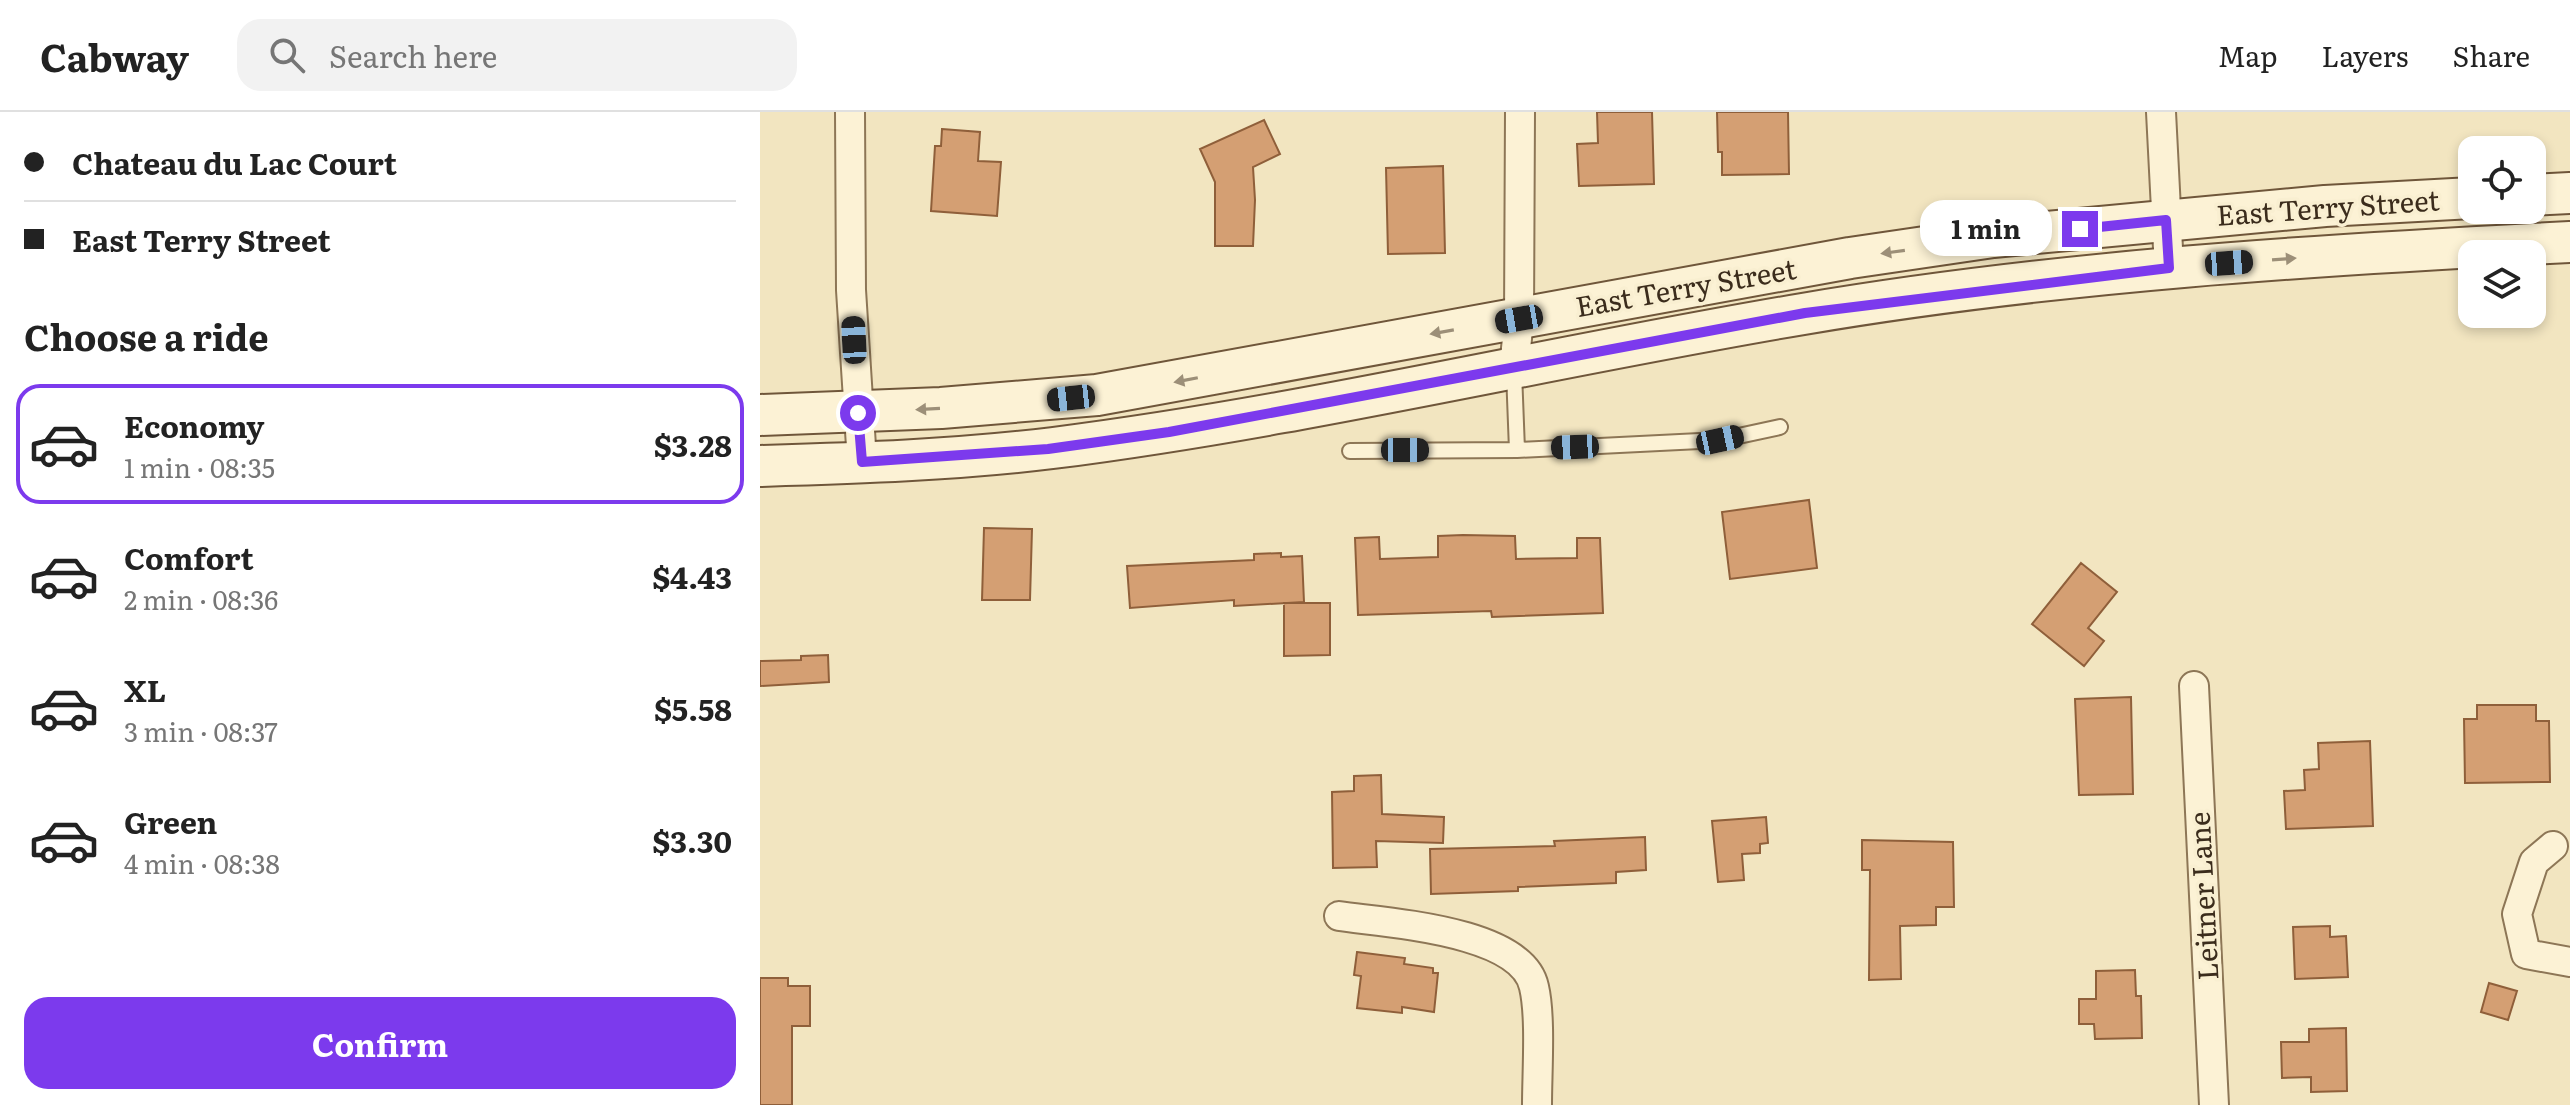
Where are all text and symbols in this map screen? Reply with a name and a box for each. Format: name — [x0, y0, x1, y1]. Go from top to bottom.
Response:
search box — [237, 19, 797, 91]
text: Cabway — [40, 27, 189, 84]
icon: search — [265, 33, 309, 77]
text: Search here — [329, 33, 497, 77]
text: Map — [2218, 34, 2277, 76]
text: Layers — [2321, 34, 2408, 76]
text: Share — [2452, 34, 2530, 76]
map controls — [2458, 136, 2546, 328]
button: locate — [2458, 136, 2546, 224]
text: Chateau du Lac Court — [72, 140, 397, 184]
street label: East Terry Street — [2215, 177, 2441, 235]
callout: 1 min — [1920, 201, 2052, 257]
text: 1 min — [1951, 208, 2021, 247]
route end — [2062, 211, 2098, 247]
text: East Terry Street — [72, 217, 331, 261]
button: layers — [2458, 240, 2546, 328]
street label: East Terry Street — [1572, 246, 1800, 326]
one-way arrow — [1880, 246, 1905, 259]
car — [2204, 249, 2254, 277]
one-way arrow — [2272, 252, 2297, 265]
car — [1493, 303, 1545, 335]
text: Choose a ride — [24, 309, 269, 362]
car — [841, 315, 867, 365]
one-way arrow — [1429, 327, 1454, 339]
one-way arrow — [1174, 374, 1199, 387]
car — [1046, 384, 1096, 412]
route start — [840, 395, 876, 431]
text: Economy — [124, 403, 264, 447]
one-way arrow — [915, 403, 940, 416]
icon: car — [28, 408, 100, 480]
text: $3.28 — [654, 422, 732, 466]
car — [1694, 423, 1746, 457]
car — [1551, 434, 1599, 460]
car — [1381, 438, 1429, 462]
text: 1 min · 08:35 — [124, 447, 275, 486]
text: Comfort — [124, 535, 254, 579]
icon: car — [28, 540, 100, 612]
text: $4.43 — [652, 554, 732, 598]
text: 2 min · 08:36 — [124, 579, 278, 618]
text: XL — [124, 667, 166, 711]
icon: car — [28, 672, 100, 744]
text: $5.58 — [654, 686, 732, 730]
text: 3 min · 08:37 — [124, 711, 278, 750]
text: Green — [124, 799, 217, 843]
icon: car — [28, 804, 100, 876]
street label: Leitner Lane — [2177, 811, 2227, 981]
text: $3.30 — [652, 818, 732, 862]
text: 4 min · 08:38 — [124, 843, 280, 882]
button: Confirm — [24, 997, 736, 1089]

